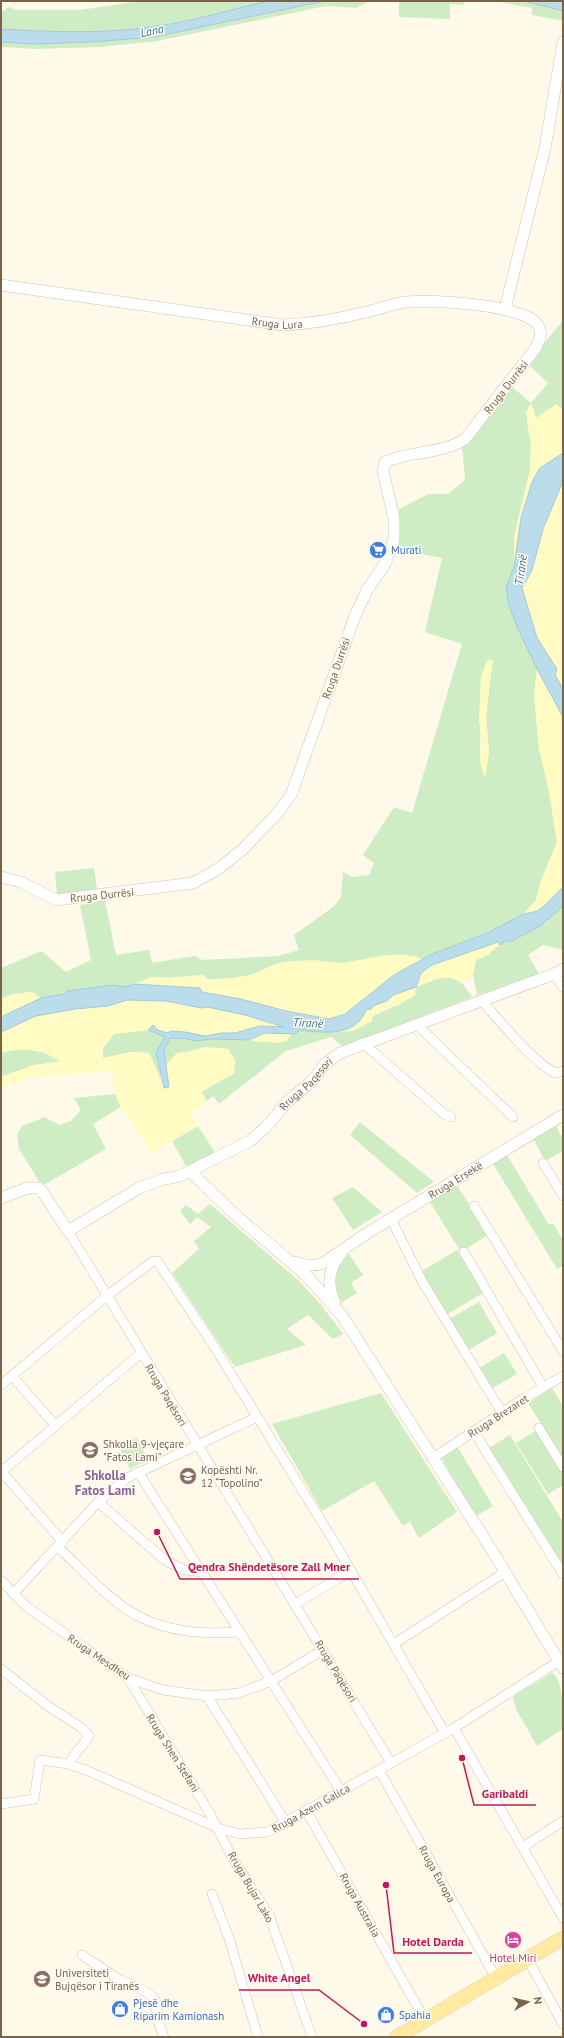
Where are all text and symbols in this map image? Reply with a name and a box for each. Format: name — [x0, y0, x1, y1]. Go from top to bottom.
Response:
water label: Lana — [139, 21, 165, 40]
street label: Rruga Lura — [251, 314, 303, 332]
street label: Rruga Durrësi — [481, 357, 531, 417]
supermarket icon: Murati — [368, 540, 388, 560]
place label: Murati — [391, 543, 422, 557]
water label: Tiranë — [511, 553, 530, 586]
street label: Rruga Durrësi — [319, 635, 353, 701]
street label: Rruga Durrësi — [69, 885, 135, 905]
water label: Tiranë — [292, 1014, 324, 1031]
street label: Rruga Paqesori — [276, 1054, 335, 1113]
street label: Rruga Ersekë — [425, 1158, 485, 1202]
street label: Rruga Paqësori — [142, 1361, 190, 1429]
street label: Rruga Brezaret — [465, 1391, 531, 1441]
place label: Shkolla 9-vjeçare "Fatos Lami" — [103, 1437, 185, 1464]
school or university icon: Shkolla 9-vjeçare "Fatos Lami" — [80, 1440, 100, 1460]
place label: Kopështi Nr. 12 “Topolino” — [201, 1463, 263, 1490]
school or university icon: Kopështi Nr. 12 “Topolino” — [178, 1466, 198, 1486]
district label: Shkolla Fatos Lami — [75, 1467, 135, 1499]
callout: Qendra Shëndetësore Zall Mner — [180, 1555, 359, 1579]
text: Qendra Shëndetësore Zall Mner — [188, 1559, 351, 1574]
street label: Rruga Mesdheu — [65, 1631, 133, 1683]
street label: Rruga Paqësori — [312, 1637, 360, 1705]
street label: Rruga Shen Stefani — [143, 1711, 203, 1795]
street label: Rruga Azem Galica — [269, 1781, 352, 1836]
callout: Garibaldi — [474, 1781, 536, 1805]
text: Garibaldi — [482, 1786, 528, 1801]
street label: Rruga Europa — [416, 1843, 458, 1905]
street label: Rruga Bujar Lako — [225, 1849, 277, 1925]
street label: Rruga Australia — [337, 1870, 383, 1940]
callout: Hotel Darda — [394, 1929, 472, 1953]
hotel icon: Hotel Miri — [503, 1930, 523, 1950]
text: Hotel Darda — [402, 1934, 464, 1949]
place label: Hotel Miri — [490, 1951, 537, 1965]
place label: Universiteti Bujqësor i Tiranës — [55, 1966, 139, 1993]
callout: White Angel — [239, 1966, 319, 1990]
school or university icon: Universiteti Bujqësor i Tiranës — [32, 1969, 52, 1989]
text: White Angel — [248, 1970, 311, 1985]
north arrow — [508, 1982, 548, 2022]
place label: Pjesë dhe Riparim Kamionash — [133, 1996, 224, 2023]
text: N — [530, 1996, 545, 2005]
shop icon: Pjesë dhe Riparim Kamionash — [110, 1999, 130, 2019]
shop icon: Spahia — [376, 2005, 396, 2025]
place label: Spahia — [399, 2008, 431, 2022]

